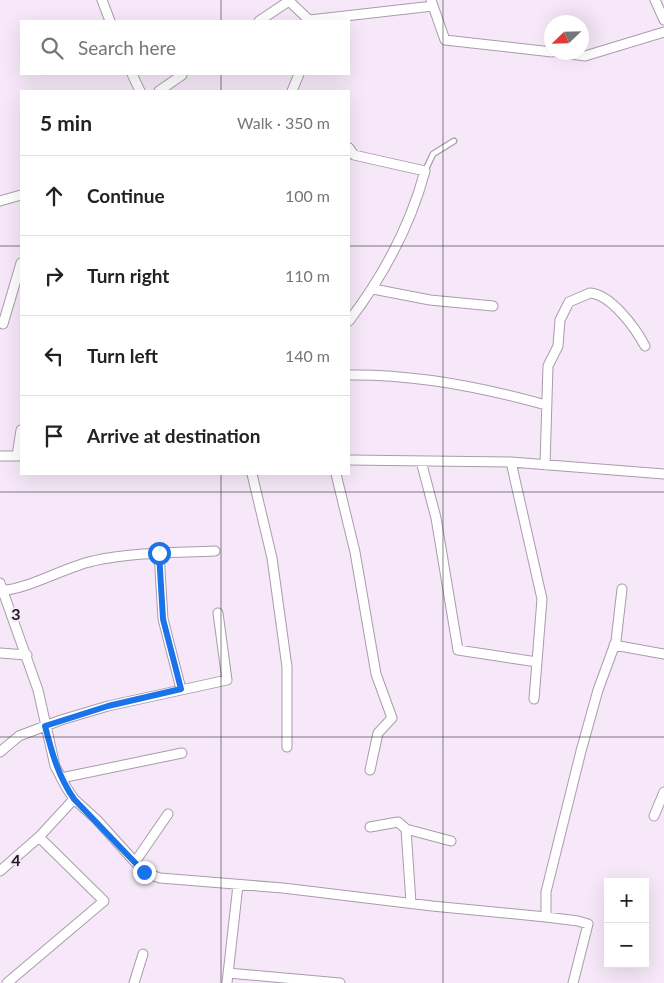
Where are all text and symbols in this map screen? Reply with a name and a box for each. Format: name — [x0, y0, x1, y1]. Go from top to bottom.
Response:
north arrow — [544, 15, 589, 60]
search box — [20, 20, 350, 75]
icon: search — [38, 34, 66, 62]
text: Search here — [78, 36, 176, 59]
text: 5 min — [40, 110, 92, 135]
text: Walk · 350 m — [237, 113, 330, 132]
icon: ahead — [40, 182, 68, 210]
text: Continue — [87, 184, 165, 207]
text: 100 m — [285, 186, 330, 205]
icon: right — [40, 262, 68, 290]
text: Turn right — [87, 264, 169, 287]
text: 110 m — [285, 266, 330, 285]
icon: left — [40, 342, 68, 370]
text: Turn left — [87, 344, 158, 367]
text: 140 m — [285, 346, 330, 365]
icon: arrive — [40, 422, 68, 450]
text: Arrive at destination — [87, 424, 260, 447]
route start — [148, 542, 171, 565]
text: 3 — [11, 604, 21, 623]
text: 4 — [11, 850, 21, 869]
route end — [133, 861, 156, 884]
map controls — [604, 878, 649, 968]
button: + — [604, 878, 649, 923]
button: − — [604, 923, 649, 968]

